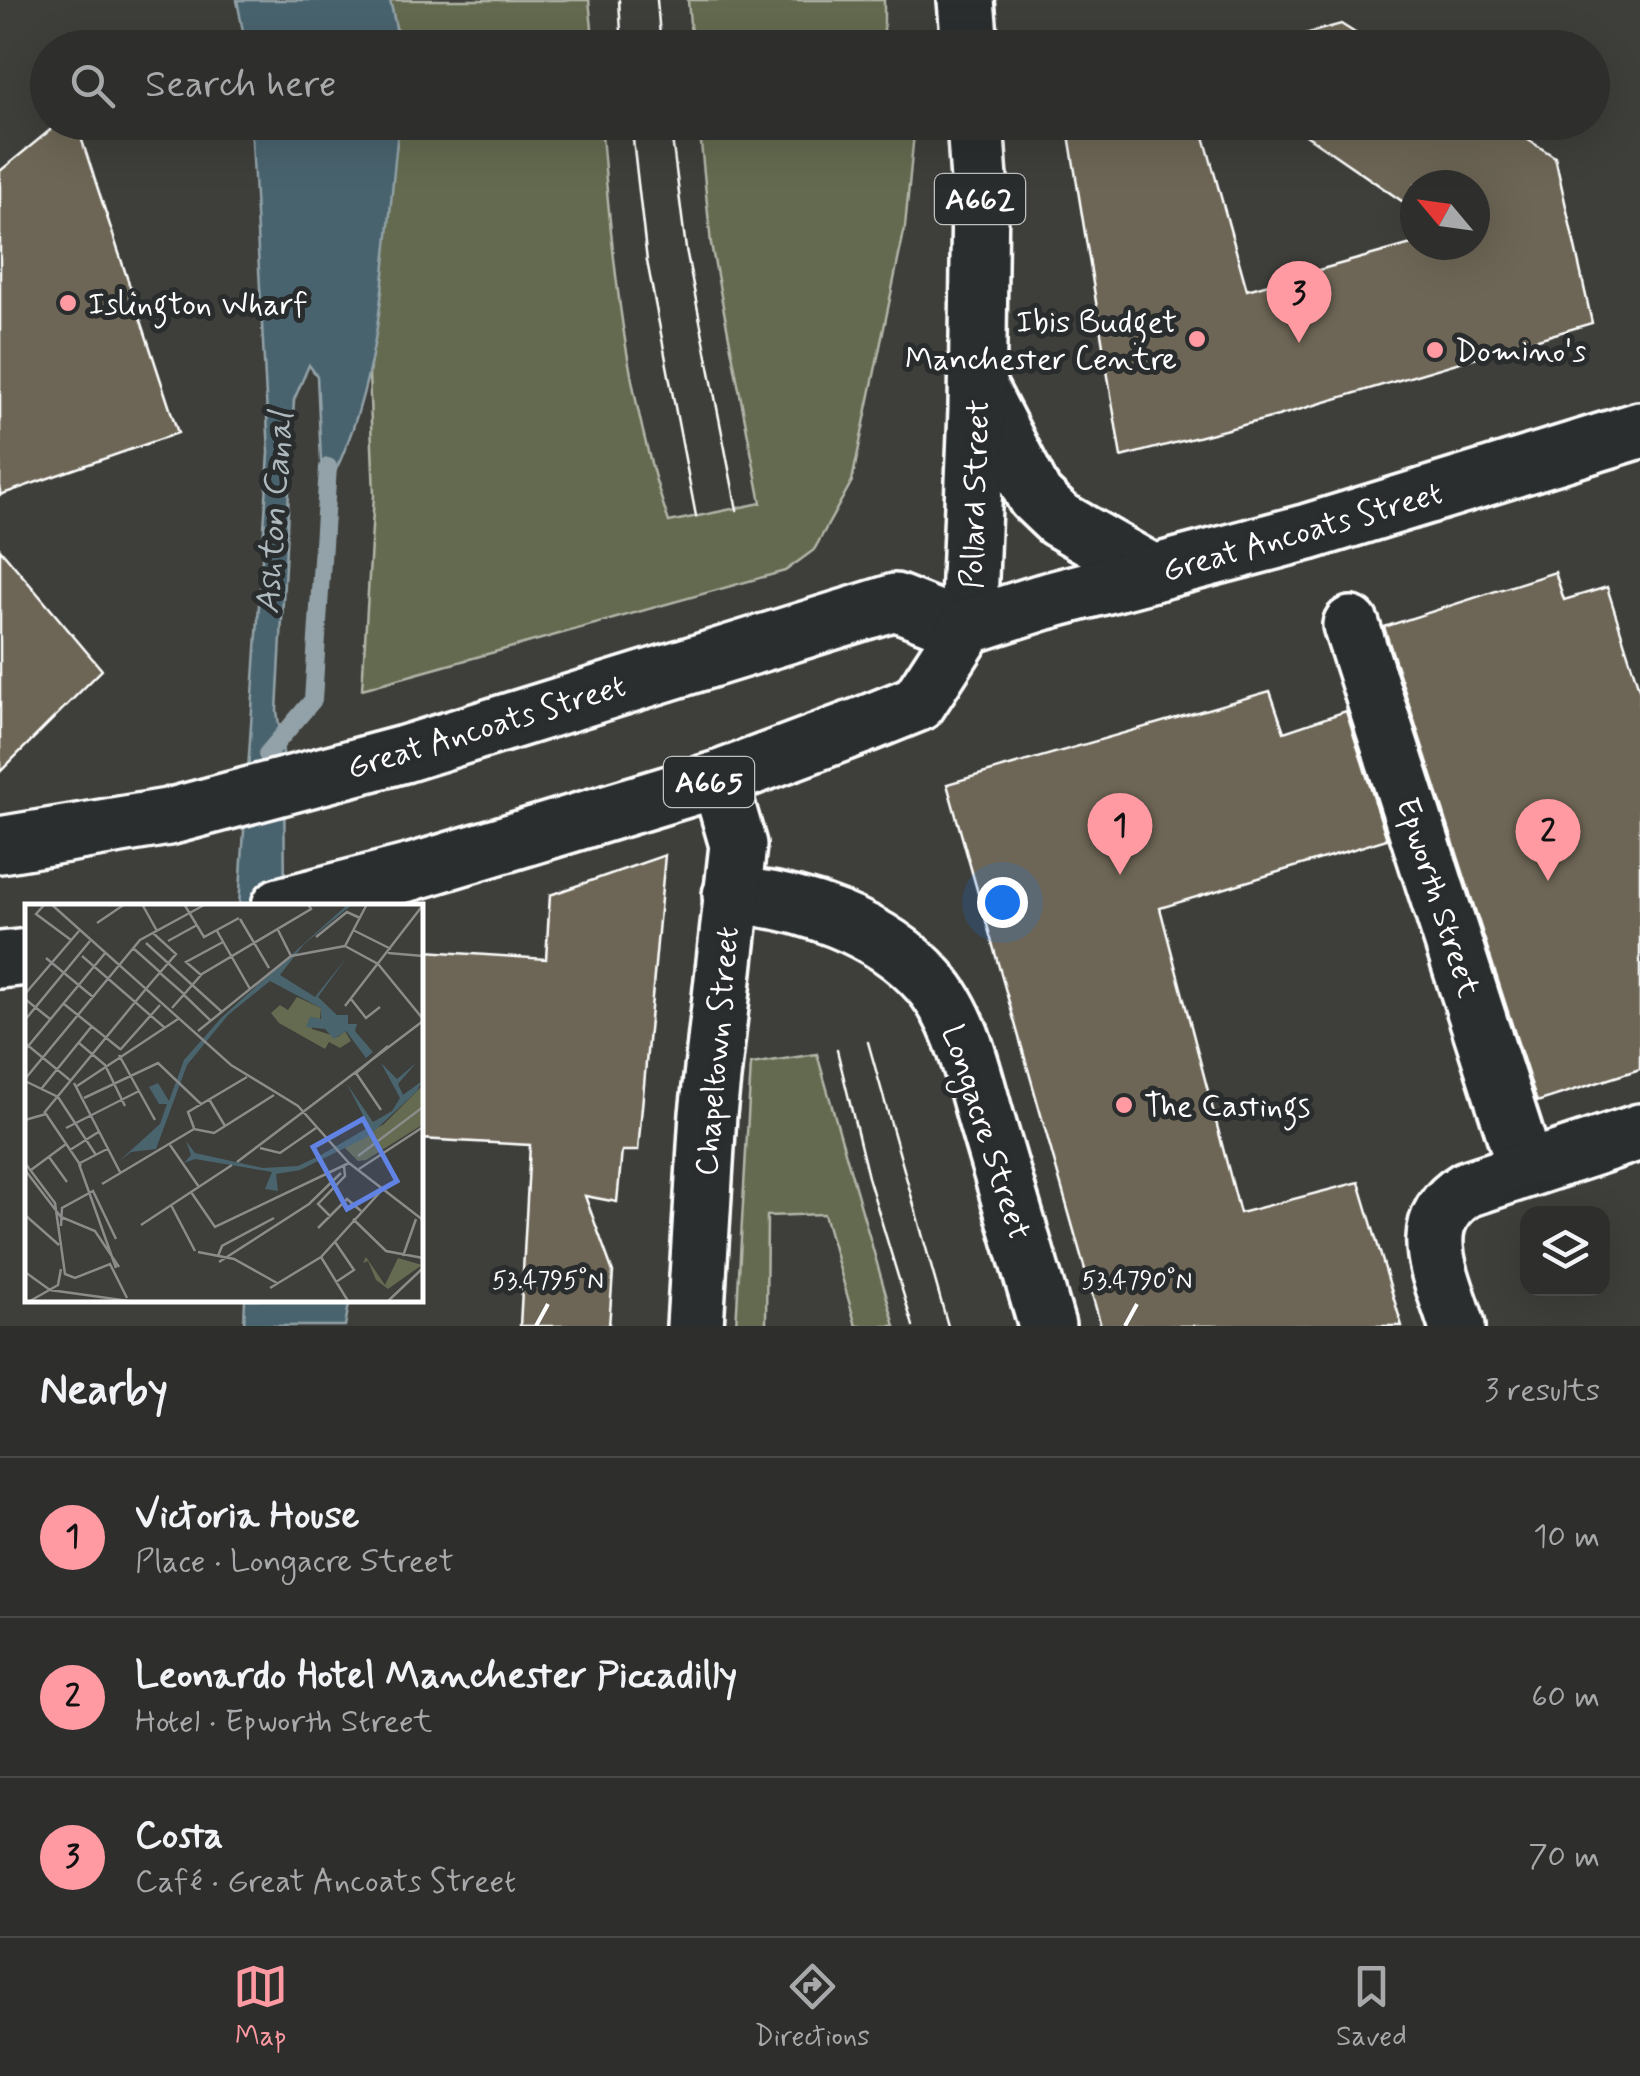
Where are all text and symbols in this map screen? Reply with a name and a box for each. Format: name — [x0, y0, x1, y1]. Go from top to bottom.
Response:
search box — [30, 30, 1610, 140]
icon: search — [65, 58, 120, 113]
text: Search here — [145, 61, 336, 110]
north arrow — [1400, 170, 1490, 260]
road number: A662 — [935, 174, 1025, 224]
pin: 3 — [1266, 260, 1332, 343]
place label: Islington Wharf — [88, 284, 308, 329]
marker: Islington Wharf — [57, 292, 79, 314]
place label: Ibis Budget Manchester Centre — [905, 302, 1177, 381]
marker: Ibis Budget Manchester Centre — [1186, 328, 1208, 350]
place label: Domino's — [1455, 331, 1586, 373]
marker: Domino's — [1424, 339, 1446, 361]
street label: Pollard Street — [952, 399, 1000, 590]
water label: Ashton Canal — [245, 407, 305, 616]
street label: Great Ancoats Street — [1158, 473, 1447, 593]
street label: Great Ancoats Street — [342, 666, 631, 790]
road number: A665 — [664, 757, 754, 807]
pin: 1 — [1088, 792, 1152, 875]
street label: Epworth Street — [1385, 792, 1489, 1003]
pin: 2 — [1516, 798, 1580, 881]
your location — [977, 877, 1028, 928]
inset map — [25, 904, 422, 1301]
street label: Chapeltown Street — [686, 925, 750, 1178]
street label: Longacre Street — [929, 1020, 1040, 1246]
place label: The Castings — [1144, 1086, 1310, 1131]
marker: The Castings — [1113, 1094, 1135, 1116]
map controls — [1520, 1206, 1610, 1296]
button: layers — [1520, 1206, 1610, 1296]
text: 53.4795°N — [492, 1265, 604, 1298]
text: 53.4790°N — [1082, 1265, 1192, 1298]
text: Nearby — [40, 1364, 168, 1419]
text: 3 results — [1484, 1370, 1600, 1412]
text: Victoria House — [135, 1492, 359, 1541]
text: 1 — [65, 1516, 80, 1558]
text: 10 m — [1533, 1516, 1600, 1558]
text: Place · Longacre Street — [135, 1541, 454, 1583]
text: Leonardo Hotel Manchester Piccadilly — [135, 1652, 737, 1701]
text: 2 — [65, 1676, 80, 1718]
text: 60 m — [1531, 1676, 1600, 1718]
text: Hotel · Epworth Street — [135, 1701, 432, 1743]
text: Costa — [135, 1812, 223, 1861]
text: 3 — [65, 1836, 80, 1878]
text: 70 m — [1528, 1836, 1600, 1878]
text: Café · Great Ancoats Street — [135, 1861, 516, 1903]
tab: Map — [233, 1959, 288, 2056]
tab: Directions — [755, 1959, 870, 2056]
tab: Saved — [1336, 1959, 1407, 2056]

